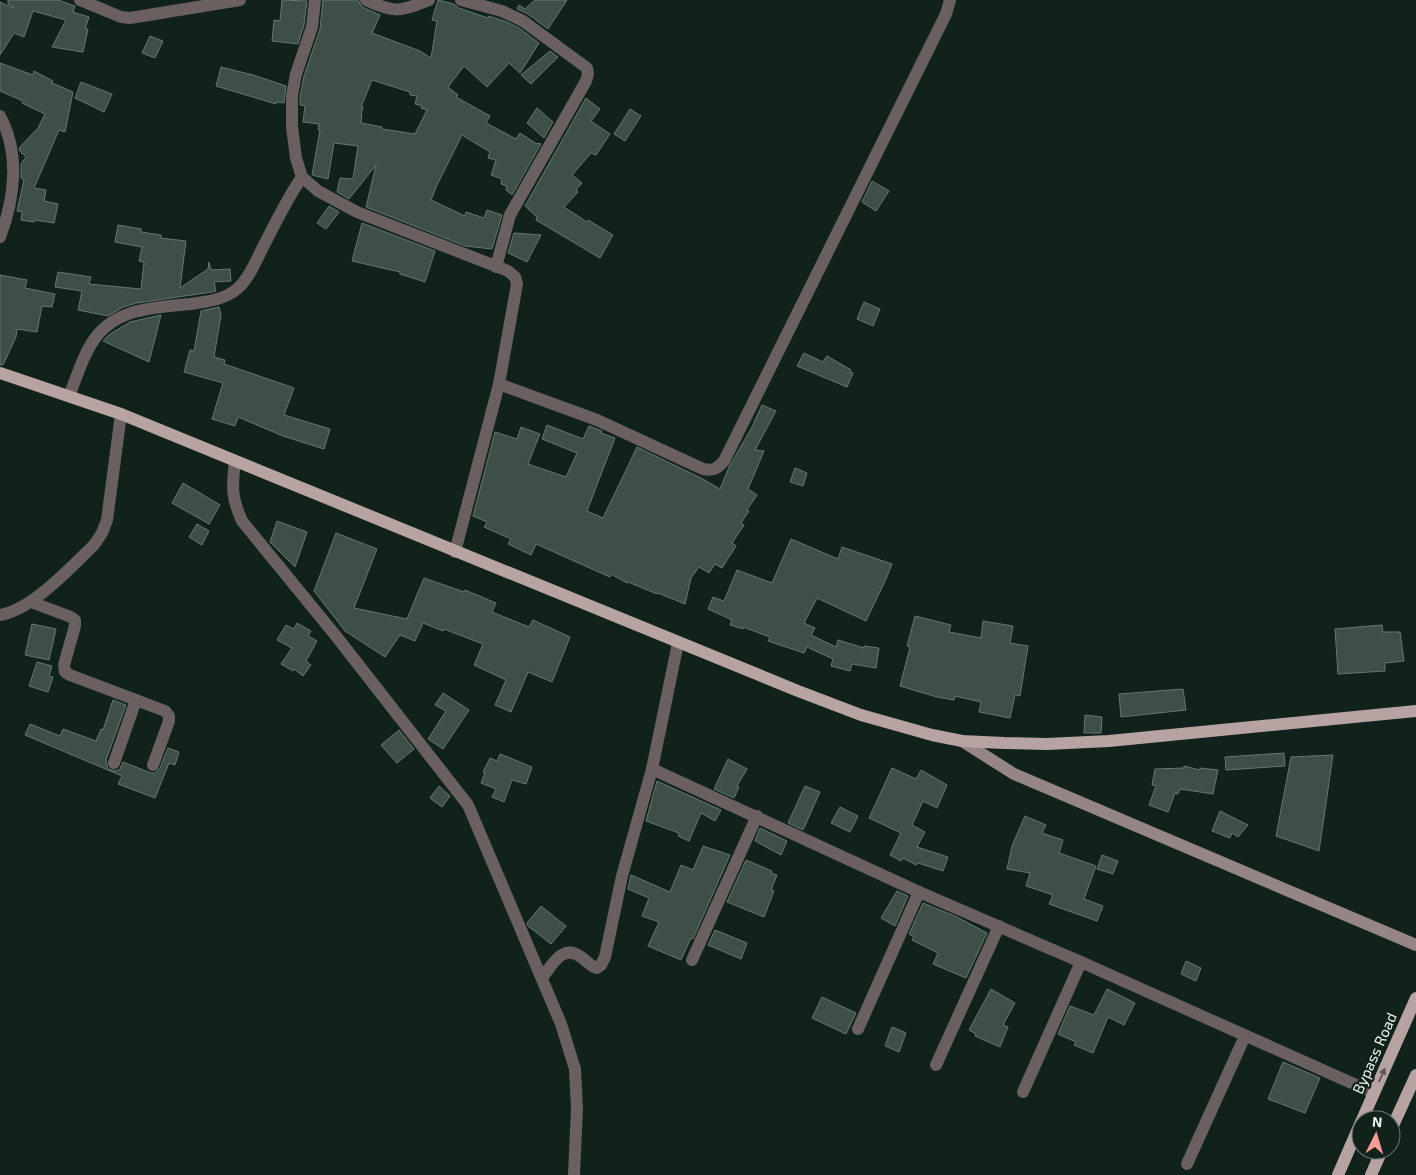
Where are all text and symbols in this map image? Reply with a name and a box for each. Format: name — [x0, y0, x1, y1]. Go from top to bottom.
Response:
street label: Bypass Road — [1348, 1009, 1400, 1097]
one-way arrow — [1378, 1068, 1386, 1082]
north arrow — [1351, 1110, 1401, 1160]
text: N — [1371, 1113, 1383, 1130]

